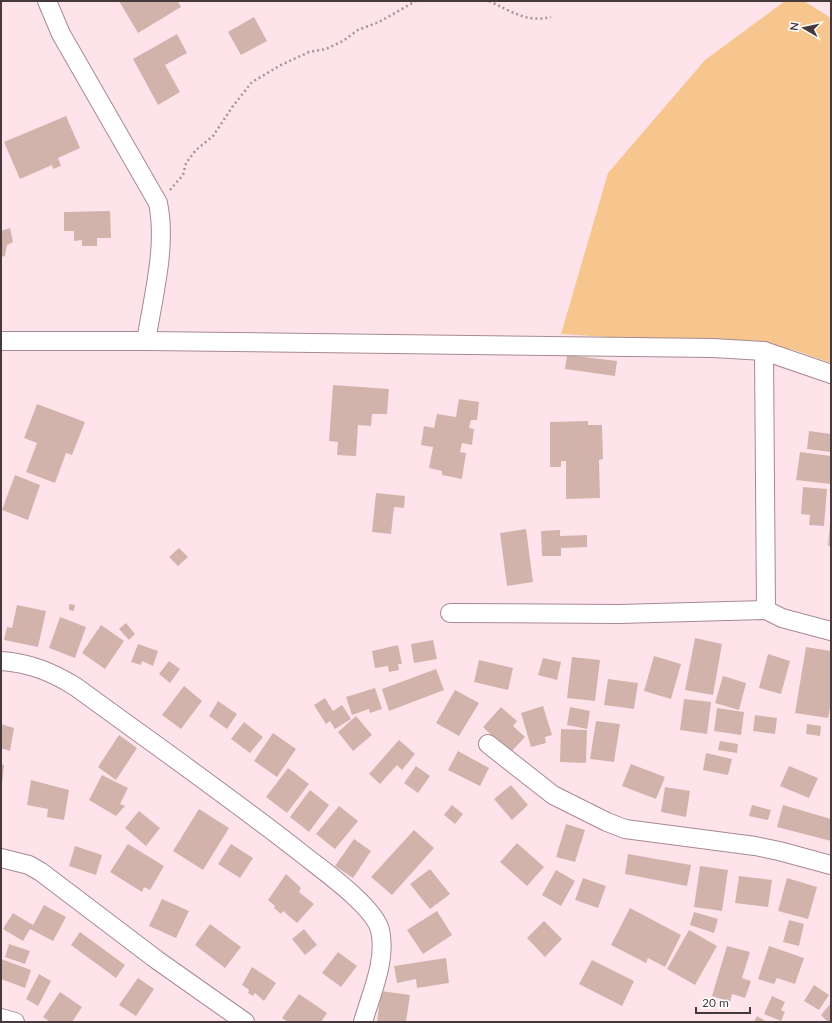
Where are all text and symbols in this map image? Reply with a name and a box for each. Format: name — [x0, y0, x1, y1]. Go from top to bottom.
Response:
north arrow — [784, 8, 824, 48]
text: N — [787, 21, 801, 32]
scale bar — [696, 989, 750, 1015]
text: 20 m — [702, 995, 729, 1010]

